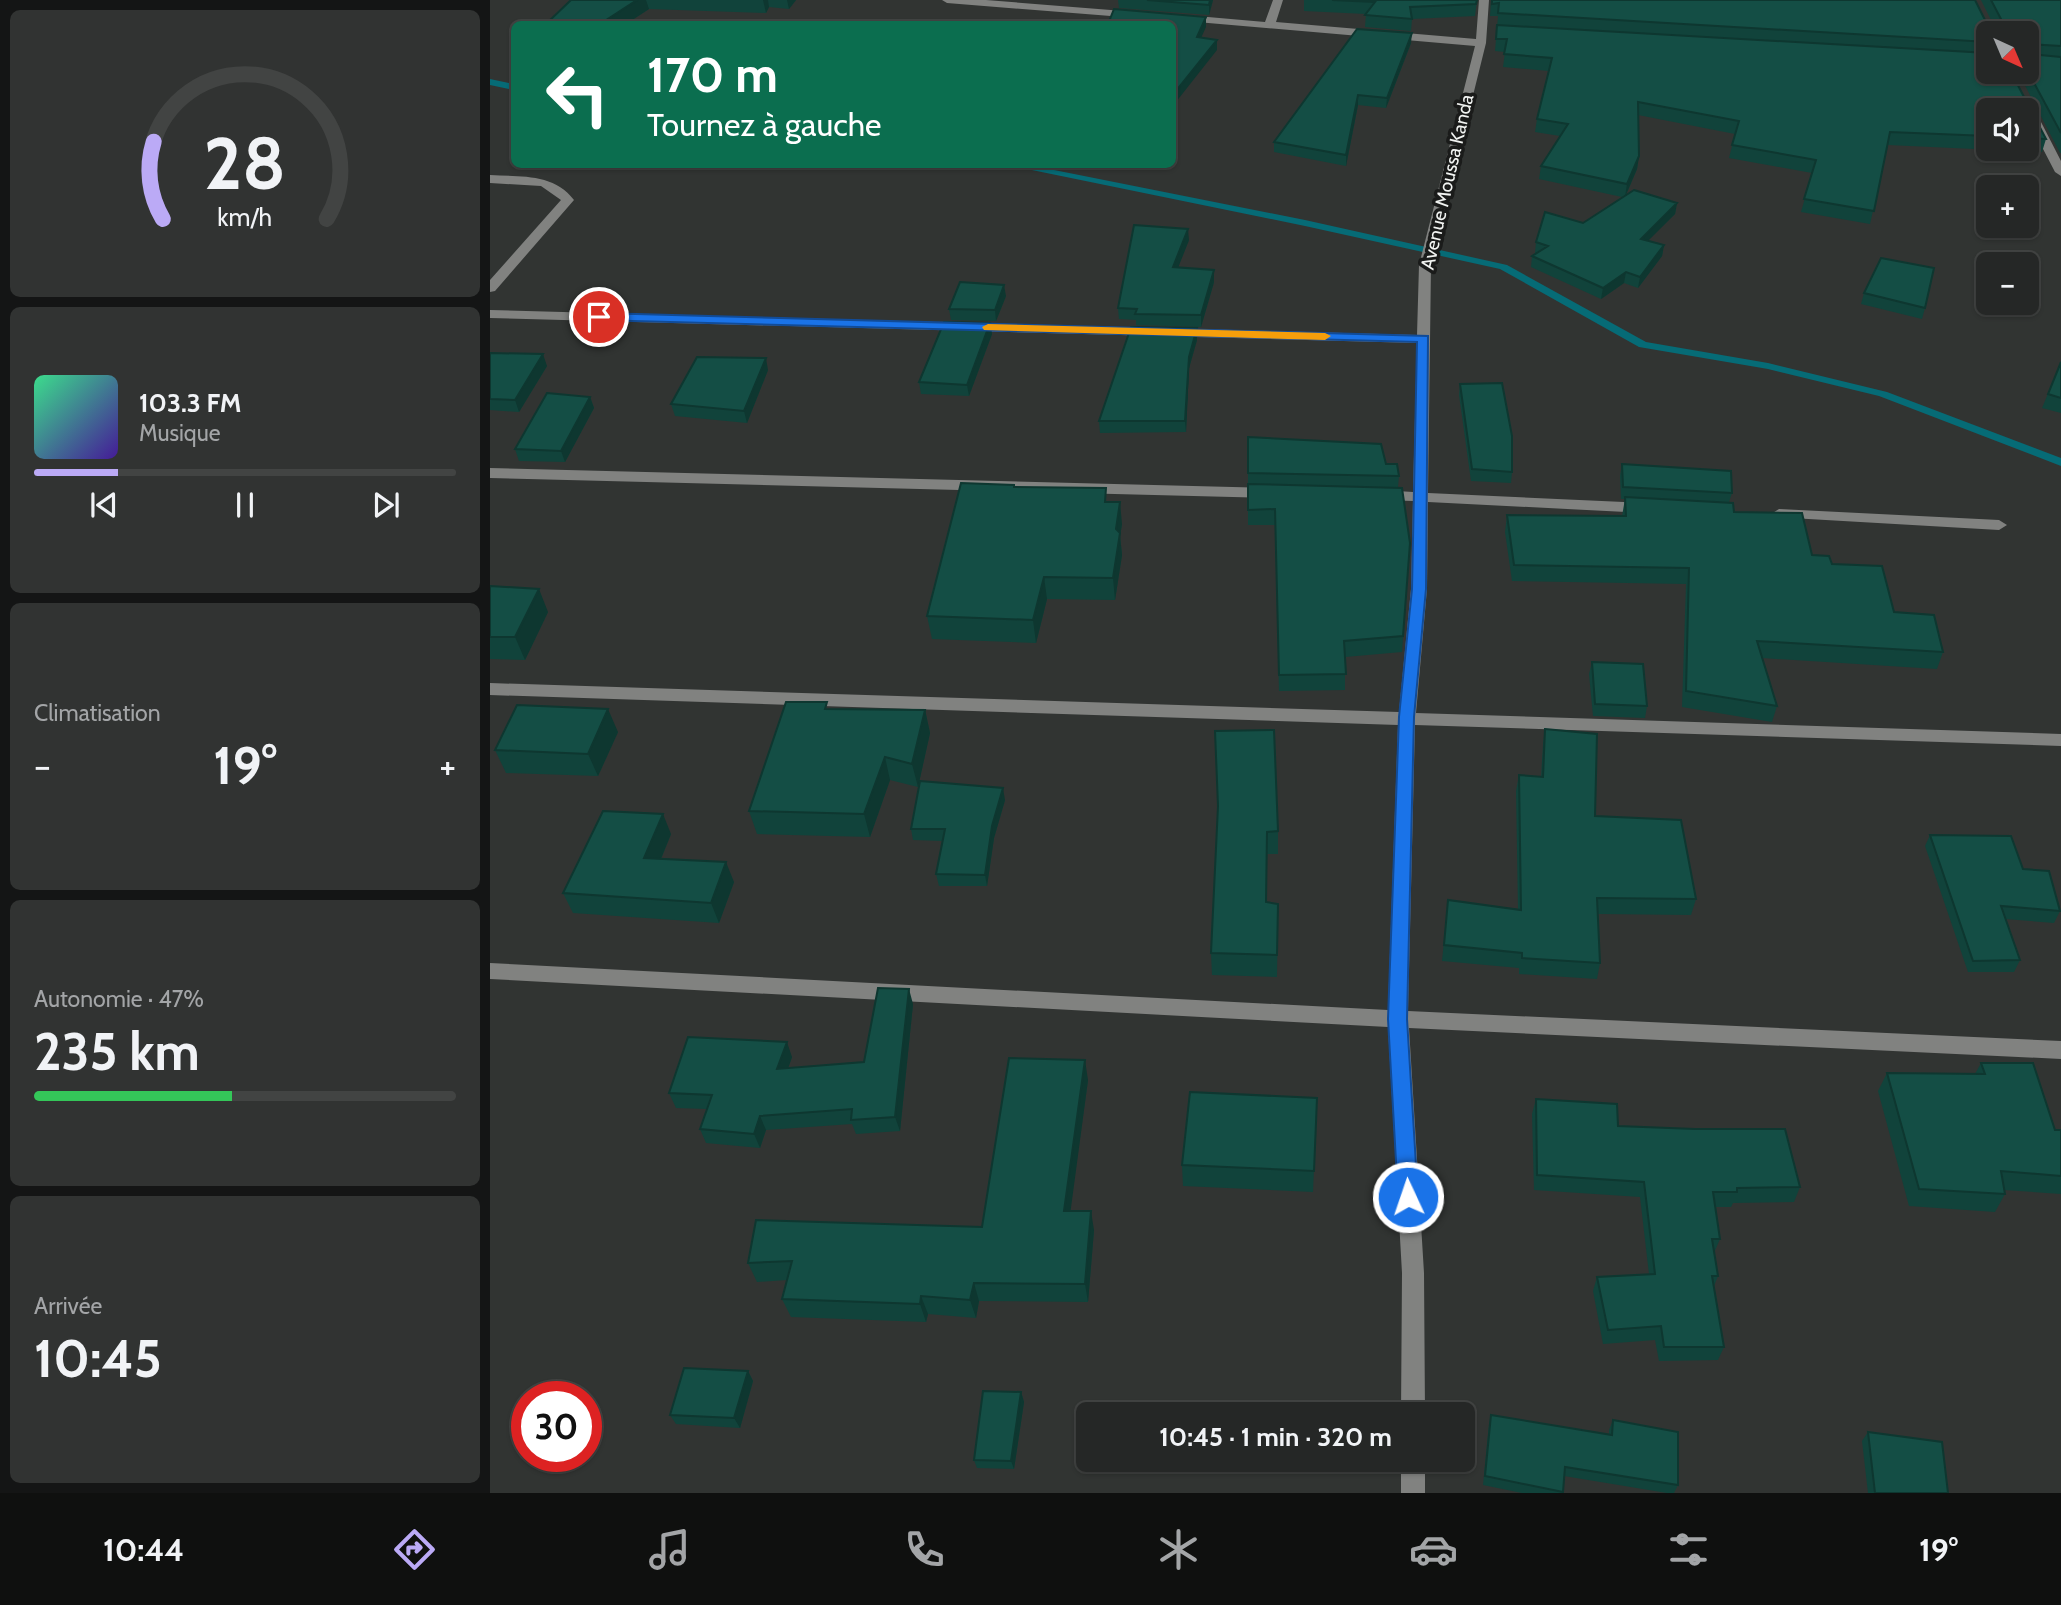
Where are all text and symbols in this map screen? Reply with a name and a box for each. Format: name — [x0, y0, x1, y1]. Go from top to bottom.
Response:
north arrow — [1976, 21, 2039, 84]
map controls — [1976, 21, 2039, 315]
text: 170 m — [647, 45, 778, 104]
icon: left — [532, 49, 623, 140]
street label: Avenue Moussa Kanda — [1416, 92, 1478, 272]
button: sound — [1976, 98, 2039, 161]
text: Tournez à gauche — [647, 105, 881, 144]
text: 28 — [204, 120, 286, 208]
button: + — [1976, 175, 2039, 238]
text: km/h — [218, 202, 272, 232]
button: − — [1976, 252, 2039, 315]
pin — [569, 287, 629, 347]
icon: arrive — [580, 298, 618, 336]
text: 103.3 FM — [139, 387, 242, 419]
text: Musique — [139, 419, 221, 447]
icon: previous — [85, 486, 123, 524]
icon: pause — [226, 486, 264, 524]
icon: next — [367, 486, 405, 524]
text: Climatisation — [34, 699, 161, 727]
text: 19° — [213, 734, 277, 797]
text: − — [34, 742, 51, 789]
text: + — [439, 742, 456, 789]
text: Autonomie · 47% — [34, 985, 204, 1013]
text: 235 km — [34, 1020, 200, 1083]
position arrow — [1371, 1160, 1445, 1234]
text: Arrivée — [34, 1292, 102, 1320]
text: 10:45 — [34, 1327, 162, 1390]
speed limit sign: 30 — [511, 1381, 602, 1472]
text: 10:45 · 1 min · 320 m — [1159, 1421, 1392, 1453]
icon: directions — [390, 1525, 439, 1574]
icon: music — [645, 1525, 694, 1574]
icon: phone — [900, 1525, 949, 1574]
icon: climate — [1154, 1525, 1203, 1574]
icon: car — [1409, 1525, 1458, 1574]
icon: filters — [1664, 1525, 1713, 1574]
text: 10:44 — [103, 1530, 184, 1569]
text: 19° — [1919, 1530, 1958, 1569]

